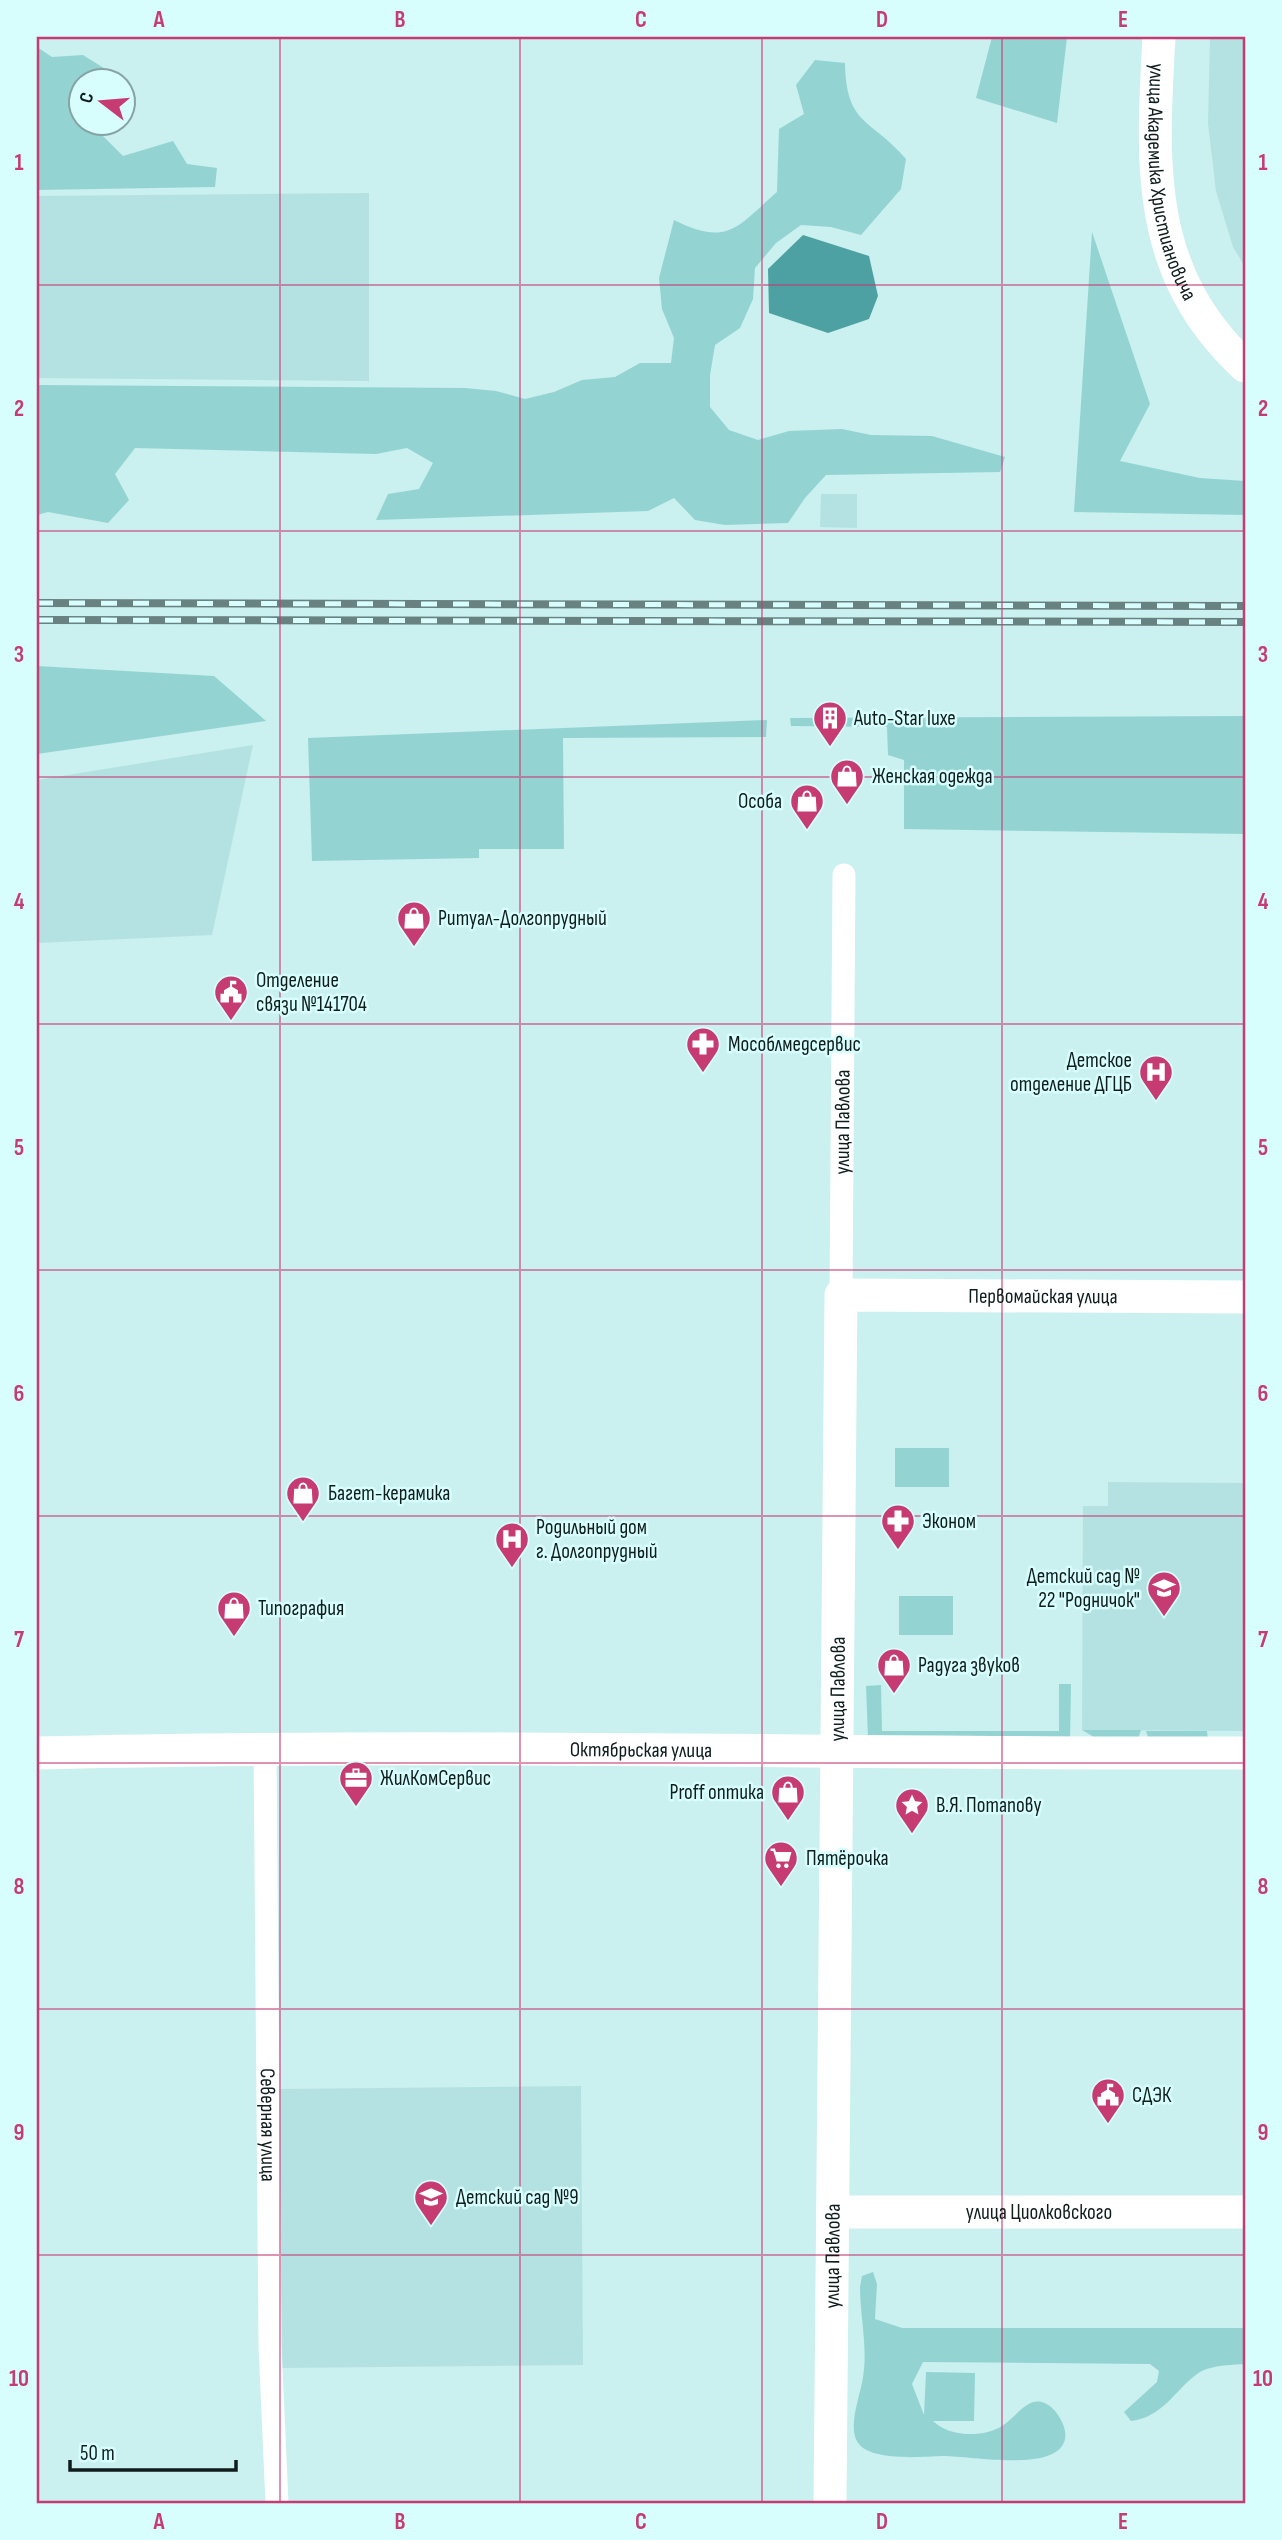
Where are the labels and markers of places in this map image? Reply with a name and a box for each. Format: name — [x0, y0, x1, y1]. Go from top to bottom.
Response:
building icon: Auto-Star luxe — [811, 699, 849, 748]
place label: Auto-Star luxe — [853, 706, 956, 731]
shop icon: Женская одежда — [828, 757, 866, 806]
place label: Женская одежда — [872, 764, 993, 789]
shop icon: Особа — [788, 782, 826, 831]
place label: Особа — [738, 789, 782, 814]
shop icon: Ритуал-Долгопрудный — [395, 899, 433, 948]
place label: Ритуал-Долгопрудный — [438, 906, 607, 931]
place label: Отделение связи №141704 — [256, 968, 367, 1017]
public building icon: Отделение связи №141704 — [212, 973, 250, 1022]
pharmacy icon: Мособлмедсервис — [684, 1025, 722, 1074]
place label: Мособлмедсервис — [728, 1032, 861, 1057]
place label: Детское отделение ДГЦБ — [1010, 1048, 1132, 1097]
hospital icon: Детское отделение ДГЦБ — [1137, 1053, 1175, 1102]
shop icon: Багет-керамика — [284, 1474, 322, 1523]
place label: Багет-керамика — [328, 1481, 450, 1506]
pharmacy icon: Эконом — [879, 1502, 917, 1551]
place label: Эконом — [922, 1509, 976, 1534]
place label: Родильный дом г. Долгопрудный — [536, 1515, 657, 1564]
hospital icon: Родильный дом г. Долгопрудный — [493, 1520, 531, 1569]
place label: Детский сад № 22 "Родничок" — [1027, 1564, 1140, 1613]
school or university icon: Детский сад № 22 "Родничок" — [1145, 1569, 1183, 1618]
shop icon: Типография — [215, 1589, 253, 1638]
place label: Типография — [258, 1596, 344, 1621]
shop icon: Радуга звуков — [875, 1646, 913, 1695]
place label: Радуга звуков — [918, 1653, 1020, 1678]
office icon: ЖилКомСервис — [337, 1759, 375, 1808]
place label: ЖилКомСервис — [380, 1766, 491, 1791]
shop icon: Proff оптика — [769, 1773, 807, 1822]
place label: Proff оптика — [670, 1780, 764, 1805]
place icon: В.Я. Потапову — [893, 1786, 931, 1835]
place label: В.Я. Потапову — [936, 1793, 1042, 1818]
supermarket icon: Пятёрочка — [762, 1839, 800, 1888]
place label: Пятёрочка — [806, 1846, 889, 1871]
public building icon: СДЭК — [1089, 2076, 1127, 2125]
place label: СДЭК — [1132, 2083, 1172, 2108]
school or university icon: Детский сад №9 — [412, 2178, 450, 2227]
place label: Детский сад №9 — [456, 2185, 579, 2210]

